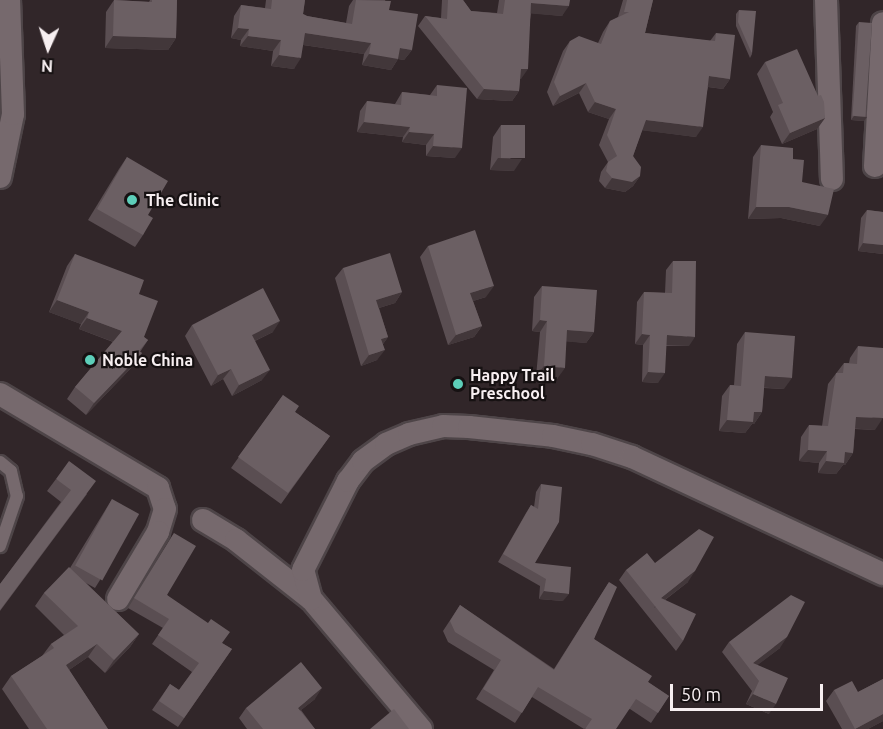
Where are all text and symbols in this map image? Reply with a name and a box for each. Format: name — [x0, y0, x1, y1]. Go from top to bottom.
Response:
north arrow — [18, 18, 78, 78]
text: N — [41, 57, 53, 75]
place label: The Clinic — [146, 190, 219, 210]
marker: The Clinic — [123, 191, 141, 209]
place label: Noble China — [102, 350, 193, 370]
marker: Noble China — [83, 353, 97, 367]
place label: Happy Trail Preschool — [470, 365, 555, 403]
marker: Happy Trail Preschool — [451, 377, 465, 391]
scale bar — [673, 672, 826, 710]
text: 50 m — [681, 684, 721, 704]

